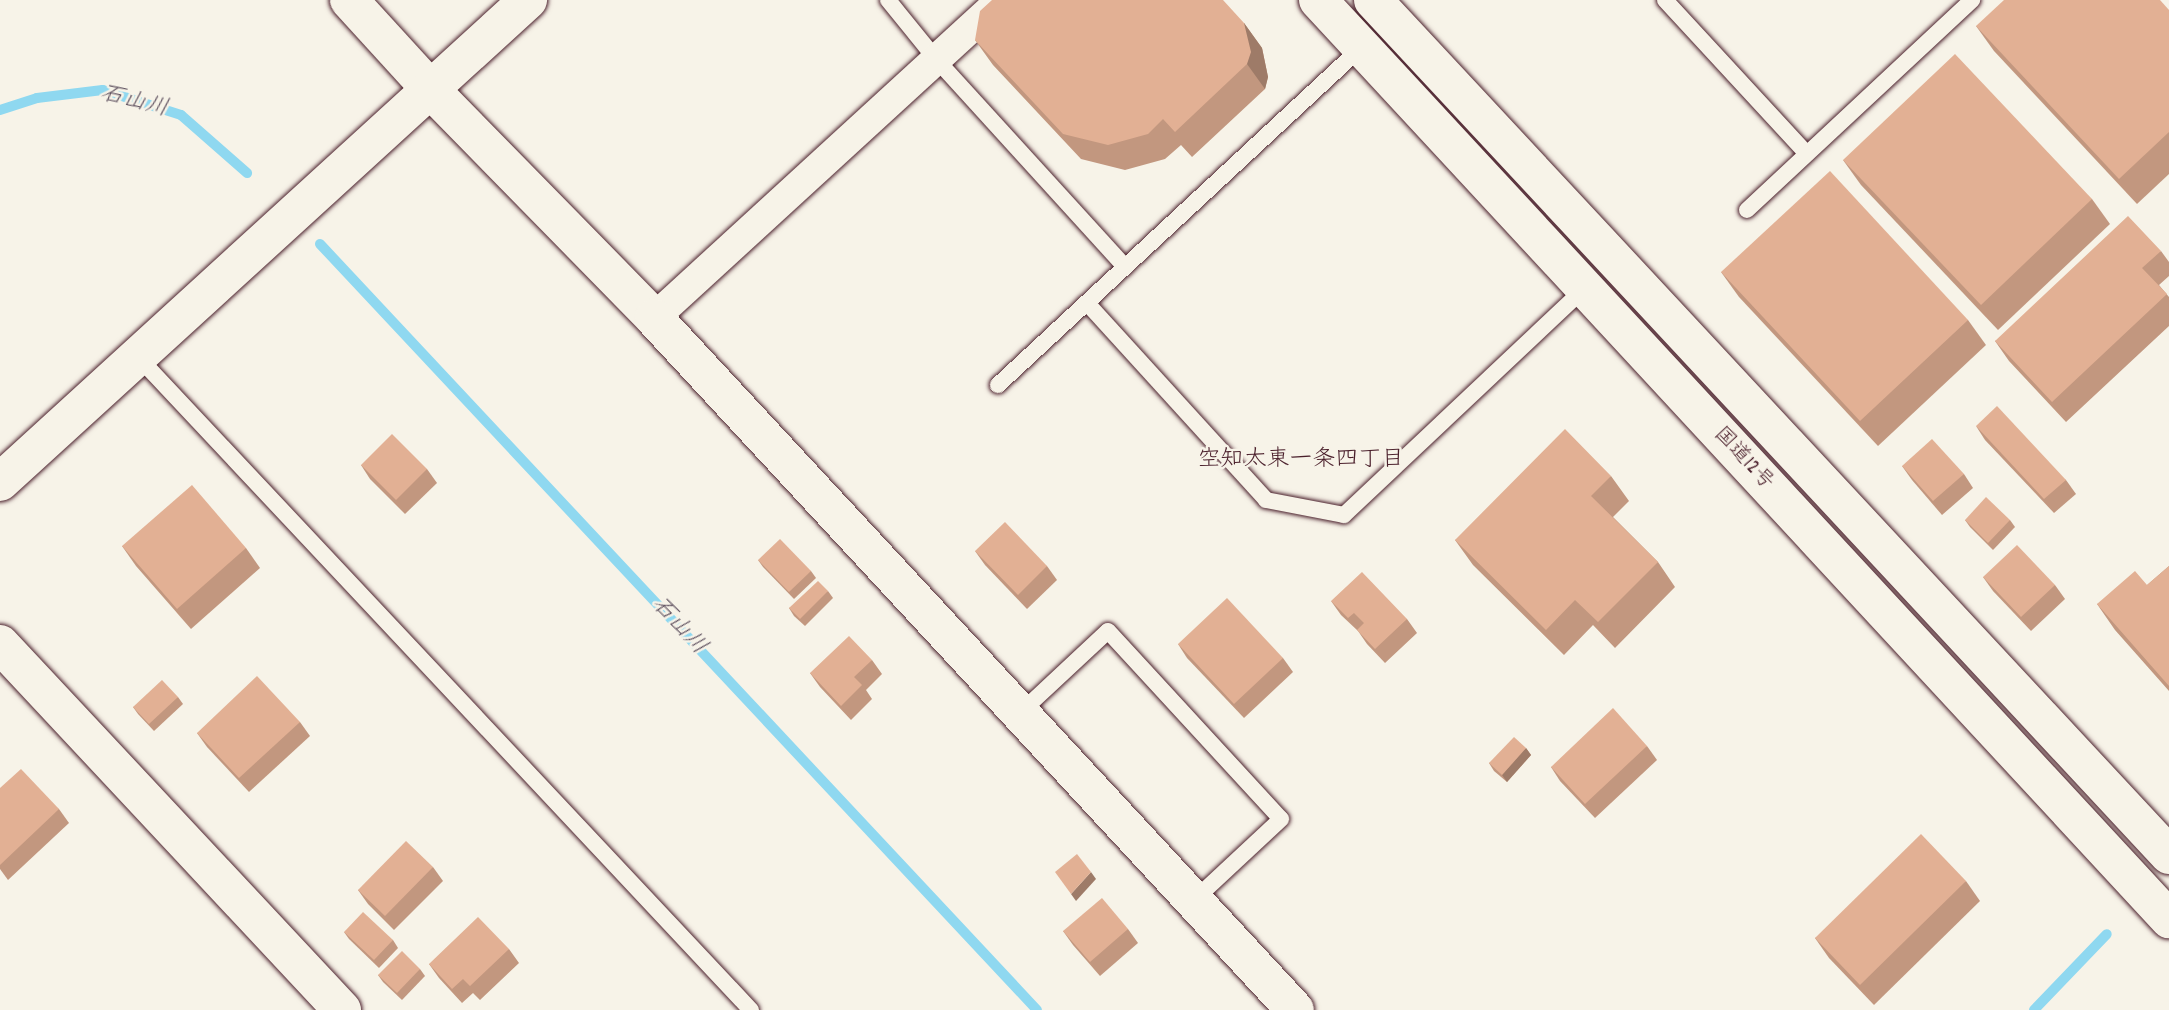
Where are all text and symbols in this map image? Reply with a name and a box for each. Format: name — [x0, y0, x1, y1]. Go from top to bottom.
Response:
water label: 石山川 — [97, 81, 171, 125]
street label: 国道12号 — [1708, 422, 1778, 496]
district label: 空知太東一条四丁目 — [1198, 447, 1404, 475]
water label: 石山川 — [644, 592, 712, 662]

